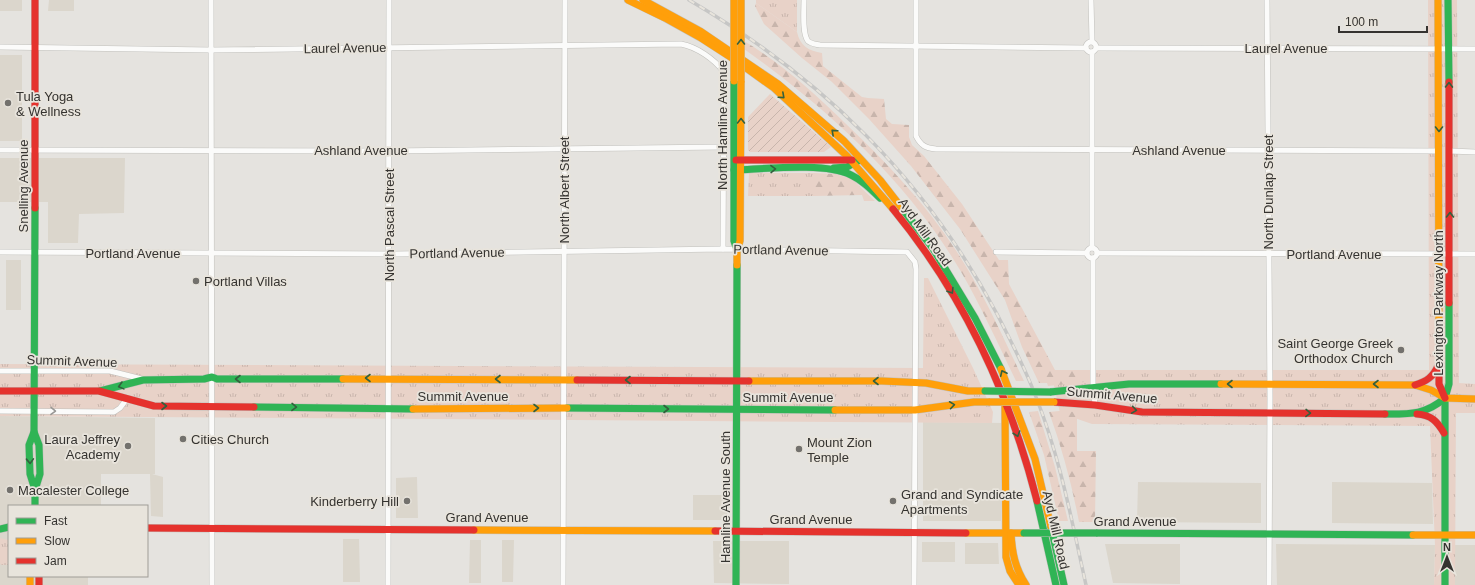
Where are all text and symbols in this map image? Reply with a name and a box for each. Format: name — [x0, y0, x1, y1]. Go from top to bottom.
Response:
scale bar — [1339, 8, 1427, 34]
text: 100 m — [1345, 15, 1378, 29]
one-way arrow — [737, 39, 745, 45]
street label: Laurel Avenue — [303, 40, 387, 56]
street label: Laurel Avenue — [1245, 41, 1327, 56]
street label: North Hamline Avenue — [715, 60, 730, 190]
one-way arrow — [1444, 82, 1453, 88]
place label: Tula Yoga & Wellness — [16, 89, 81, 119]
one-way arrow — [777, 91, 785, 99]
marker: Tula Yoga & Wellness — [3, 98, 13, 108]
one-way arrow — [737, 118, 745, 124]
one-way arrow — [1435, 126, 1443, 132]
one-way arrow — [832, 130, 839, 137]
street label: North Dunlap Street — [1261, 134, 1276, 249]
street label: North Albert Street — [557, 136, 572, 243]
street label: Snelling Avenue — [16, 139, 31, 233]
street label: Ashland Avenue — [314, 143, 408, 158]
street label: Ashland Avenue — [1132, 143, 1226, 158]
one-way arrow — [770, 164, 776, 173]
street label: North Pascal Street — [382, 168, 397, 281]
street label: Ayd Mill Road — [895, 195, 955, 269]
one-way arrow — [1446, 212, 1454, 218]
street label: Lexington Parkway North — [1431, 230, 1446, 376]
street label: Portland Avenue — [733, 242, 829, 258]
street label: Portland Avenue — [409, 245, 505, 261]
street label: Portland Avenue — [85, 246, 181, 261]
street label: Portland Avenue — [1286, 247, 1382, 262]
place label: Portland Villas — [204, 274, 287, 289]
marker: Portland Villas — [191, 276, 201, 286]
one-way arrow — [946, 287, 954, 294]
place label: Saint George Greek Orthodox Church — [1277, 336, 1393, 366]
marker: Saint George Greek Orthodox Church — [1396, 345, 1406, 355]
street label: Summit Avenue — [26, 352, 118, 370]
one-way arrow — [1000, 370, 1008, 377]
one-way arrow — [365, 374, 371, 382]
one-way arrow — [235, 375, 241, 383]
one-way arrow — [495, 375, 501, 383]
one-way arrow — [625, 376, 631, 384]
one-way arrow — [873, 377, 879, 385]
one-way arrow — [1227, 380, 1233, 388]
one-way arrow — [1373, 380, 1379, 388]
one-way arrow — [118, 381, 124, 389]
street label: Summit Avenue — [1066, 384, 1158, 406]
street label: Summit Avenue — [418, 389, 508, 404]
street label: Summit Avenue — [743, 390, 833, 405]
one-way arrow — [949, 401, 955, 410]
one-way arrow — [161, 402, 167, 410]
one-way arrow — [291, 403, 297, 411]
one-way arrow — [533, 404, 539, 412]
one-way arrow — [663, 404, 669, 413]
one-way arrow — [1131, 405, 1137, 414]
one-way arrow — [50, 407, 56, 415]
one-way arrow — [1305, 408, 1311, 417]
one-way arrow — [1012, 430, 1021, 437]
street label: Hamline Avenue South — [718, 431, 733, 563]
place label: Laura Jeffrey Academy — [44, 432, 120, 462]
place label: Cities Church — [191, 432, 269, 447]
marker: Cities Church — [178, 434, 188, 444]
place label: Mount Zion Temple — [807, 435, 872, 465]
marker: Laura Jeffrey Academy — [123, 441, 133, 451]
marker: Mount Zion Temple — [794, 444, 804, 454]
one-way arrow — [26, 458, 34, 464]
place label: Macalester College — [18, 483, 129, 498]
marker: Macalester College — [5, 485, 15, 495]
place label: Grand and Syndicate Apartments — [901, 487, 1023, 517]
street label: Ayd Mill Road — [1040, 489, 1072, 571]
place label: Kinderberry Hill — [310, 494, 399, 509]
marker: Kinderberry Hill — [402, 496, 412, 506]
marker: Grand and Syndicate Apartments — [888, 496, 898, 506]
legend — [8, 505, 148, 577]
street label: Grand Avenue — [446, 510, 528, 525]
street label: Grand Avenue — [770, 512, 852, 527]
text: Fast — [44, 514, 68, 528]
street label: Grand Avenue — [1094, 514, 1176, 529]
text: Slow — [44, 534, 70, 548]
north arrow — [1427, 537, 1467, 577]
text: N — [1443, 541, 1451, 553]
text: Jam — [44, 554, 67, 568]

